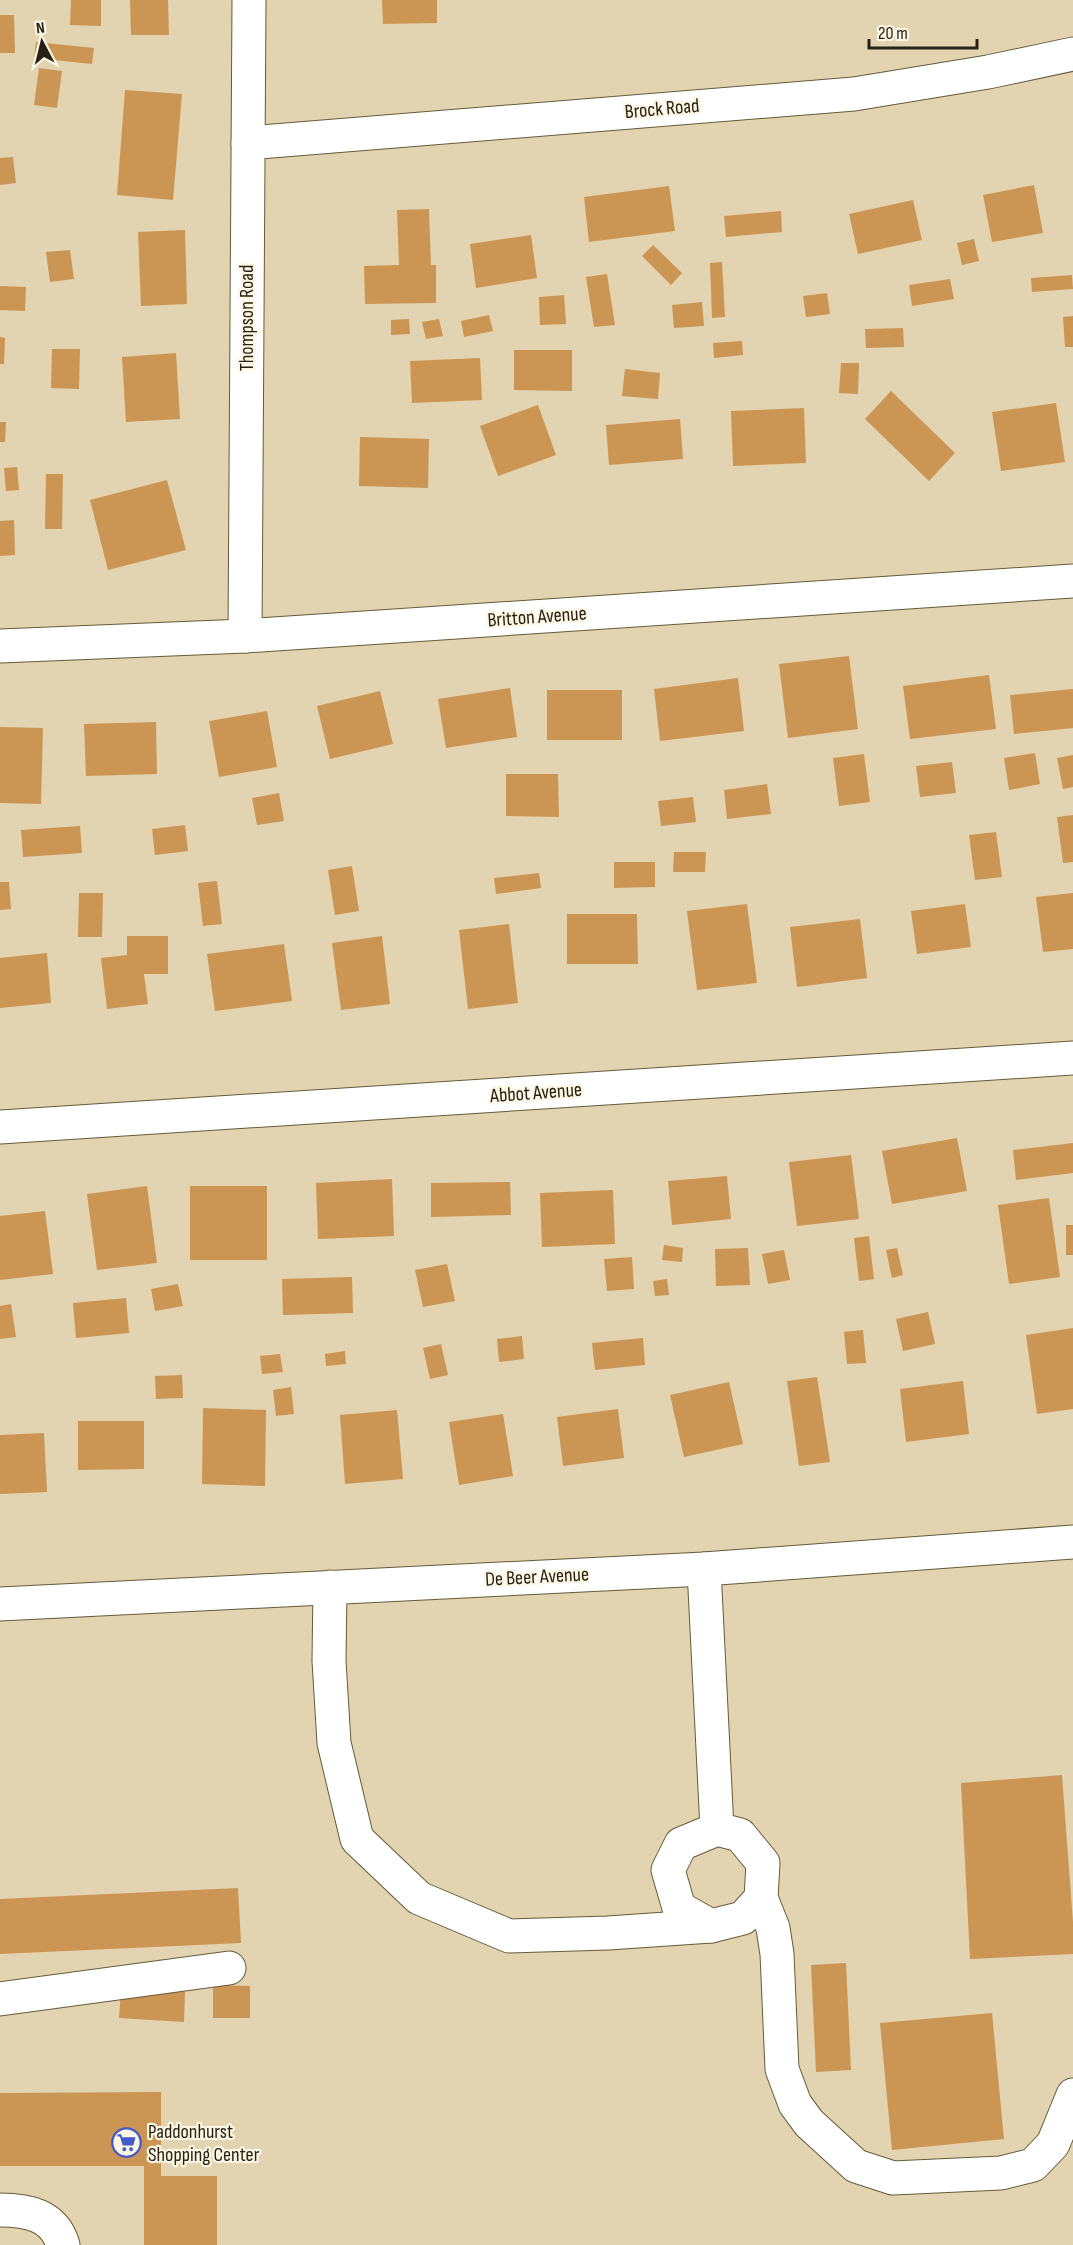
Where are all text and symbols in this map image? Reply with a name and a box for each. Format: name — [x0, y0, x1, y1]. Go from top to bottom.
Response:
north arrow — [12, 12, 72, 72]
scale bar — [869, 12, 977, 50]
text: N — [35, 19, 46, 39]
text: 20 m — [878, 23, 908, 44]
street label: Brock Road — [624, 94, 700, 124]
street label: Thompson Road — [235, 265, 259, 371]
street label: Britton Avenue — [487, 602, 587, 632]
street label: Abbot Avenue — [488, 1078, 583, 1108]
street label: De Beer Avenue — [485, 1562, 589, 1592]
place label: Paddonhurst Shopping Center — [148, 2120, 260, 2167]
supermarket icon: Paddonhurst Shopping Center — [111, 2127, 143, 2159]

